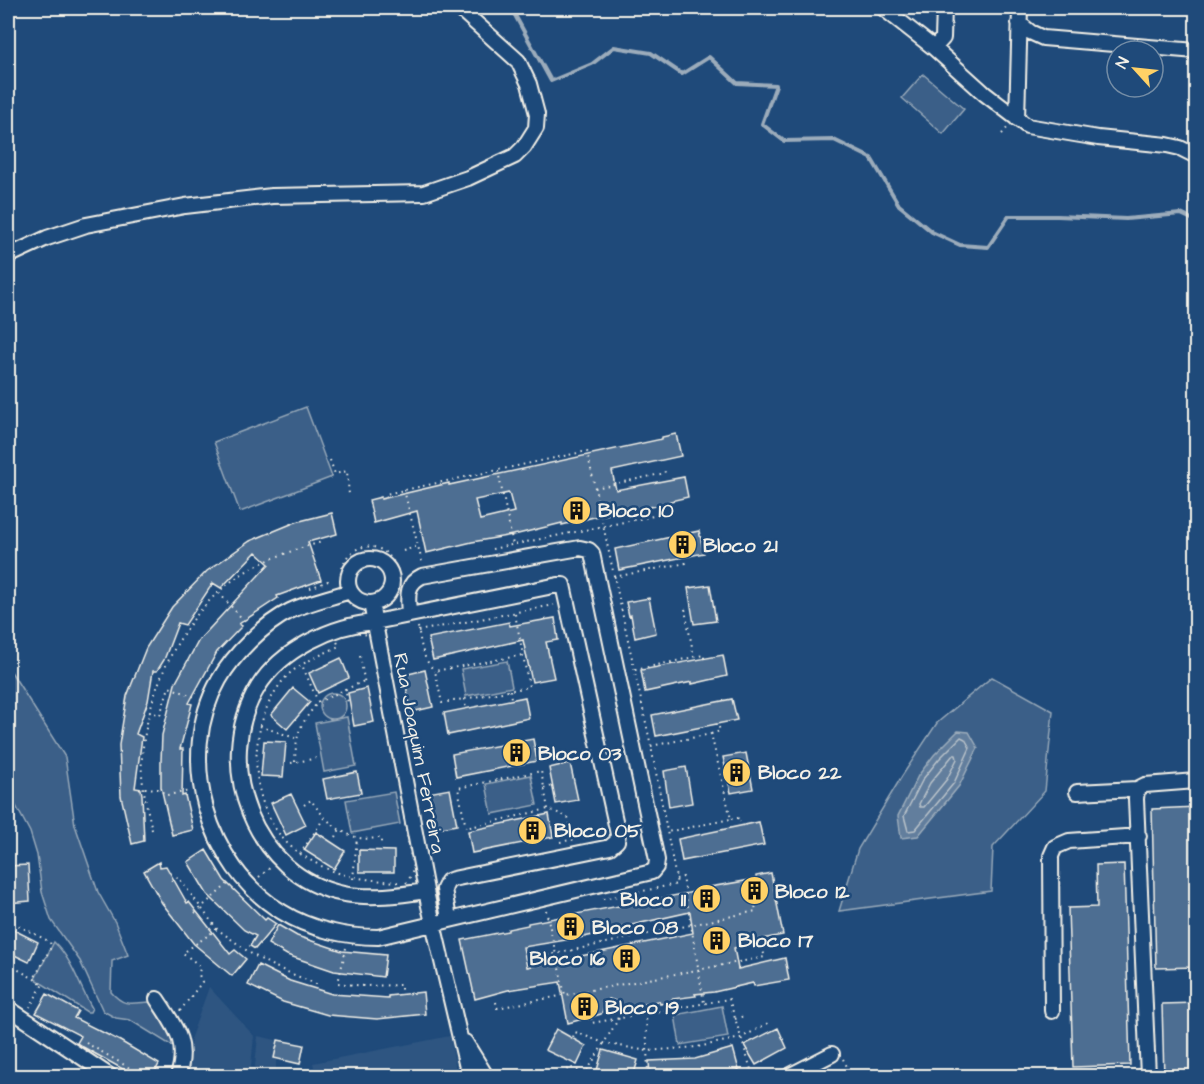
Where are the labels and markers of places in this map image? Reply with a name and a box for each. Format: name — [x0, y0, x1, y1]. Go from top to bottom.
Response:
building icon: Bloco 10 — [561, 494, 593, 526]
place label: Bloco 10 — [598, 497, 674, 525]
building icon: Bloco 21 — [666, 529, 698, 561]
place label: Bloco 21 — [703, 532, 778, 560]
building icon: Bloco 03 — [501, 737, 533, 769]
place label: Bloco 03 — [538, 740, 622, 768]
building icon: Bloco 22 — [721, 756, 753, 788]
place label: Bloco 22 — [758, 759, 842, 787]
building icon: Bloco 05 — [517, 814, 549, 846]
place label: Bloco 05 — [554, 817, 642, 845]
building icon: Bloco 12 — [738, 875, 770, 907]
place label: Bloco 12 — [775, 878, 850, 906]
building icon: Bloco 11 — [691, 883, 723, 915]
place label: Bloco 11 — [620, 886, 686, 914]
building icon: Bloco 08 — [555, 911, 587, 943]
place label: Bloco 08 — [592, 914, 678, 942]
building icon: Bloco 17 — [701, 924, 733, 956]
place label: Bloco 17 — [738, 927, 814, 955]
building icon: Bloco 16 — [610, 942, 642, 974]
place label: Bloco 16 — [529, 945, 605, 973]
building icon: Bloco 19 — [568, 991, 600, 1023]
place label: Bloco 19 — [605, 994, 679, 1022]

